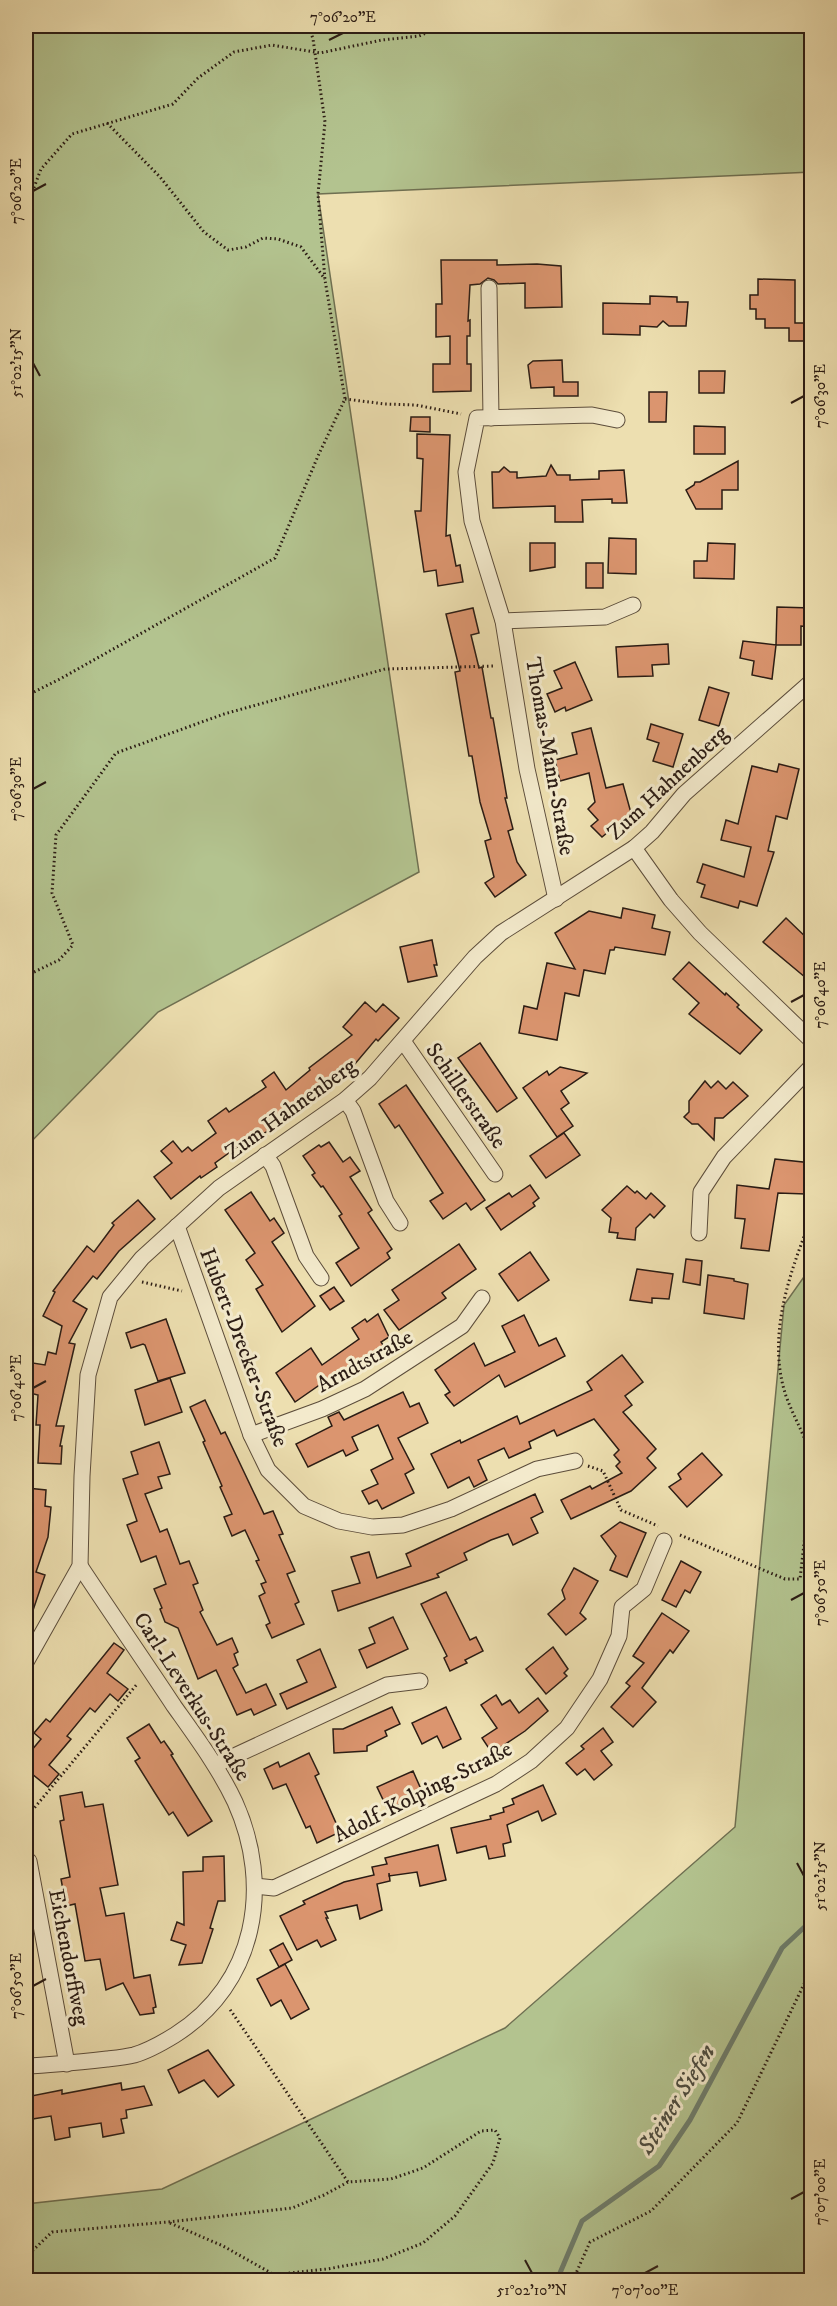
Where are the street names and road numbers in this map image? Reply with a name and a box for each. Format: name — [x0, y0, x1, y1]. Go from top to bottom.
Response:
street label: Thomas-Mann-Straße — [519, 655, 580, 858]
street label: Zum Hahnenberg — [602, 720, 734, 846]
street label: Schillerstraße — [419, 1038, 512, 1154]
street label: Zum Hahnenberg — [220, 1052, 362, 1166]
street label: Hubert-Drecker-Straße — [193, 1244, 294, 1451]
street label: Arndtstraße — [312, 1324, 418, 1399]
street label: Carl-Leverkus-Straße — [127, 1607, 256, 1786]
street label: Adolf-Kolping-Straße — [329, 1736, 517, 1849]
street label: Eichendorffweg — [42, 1887, 95, 2028]

